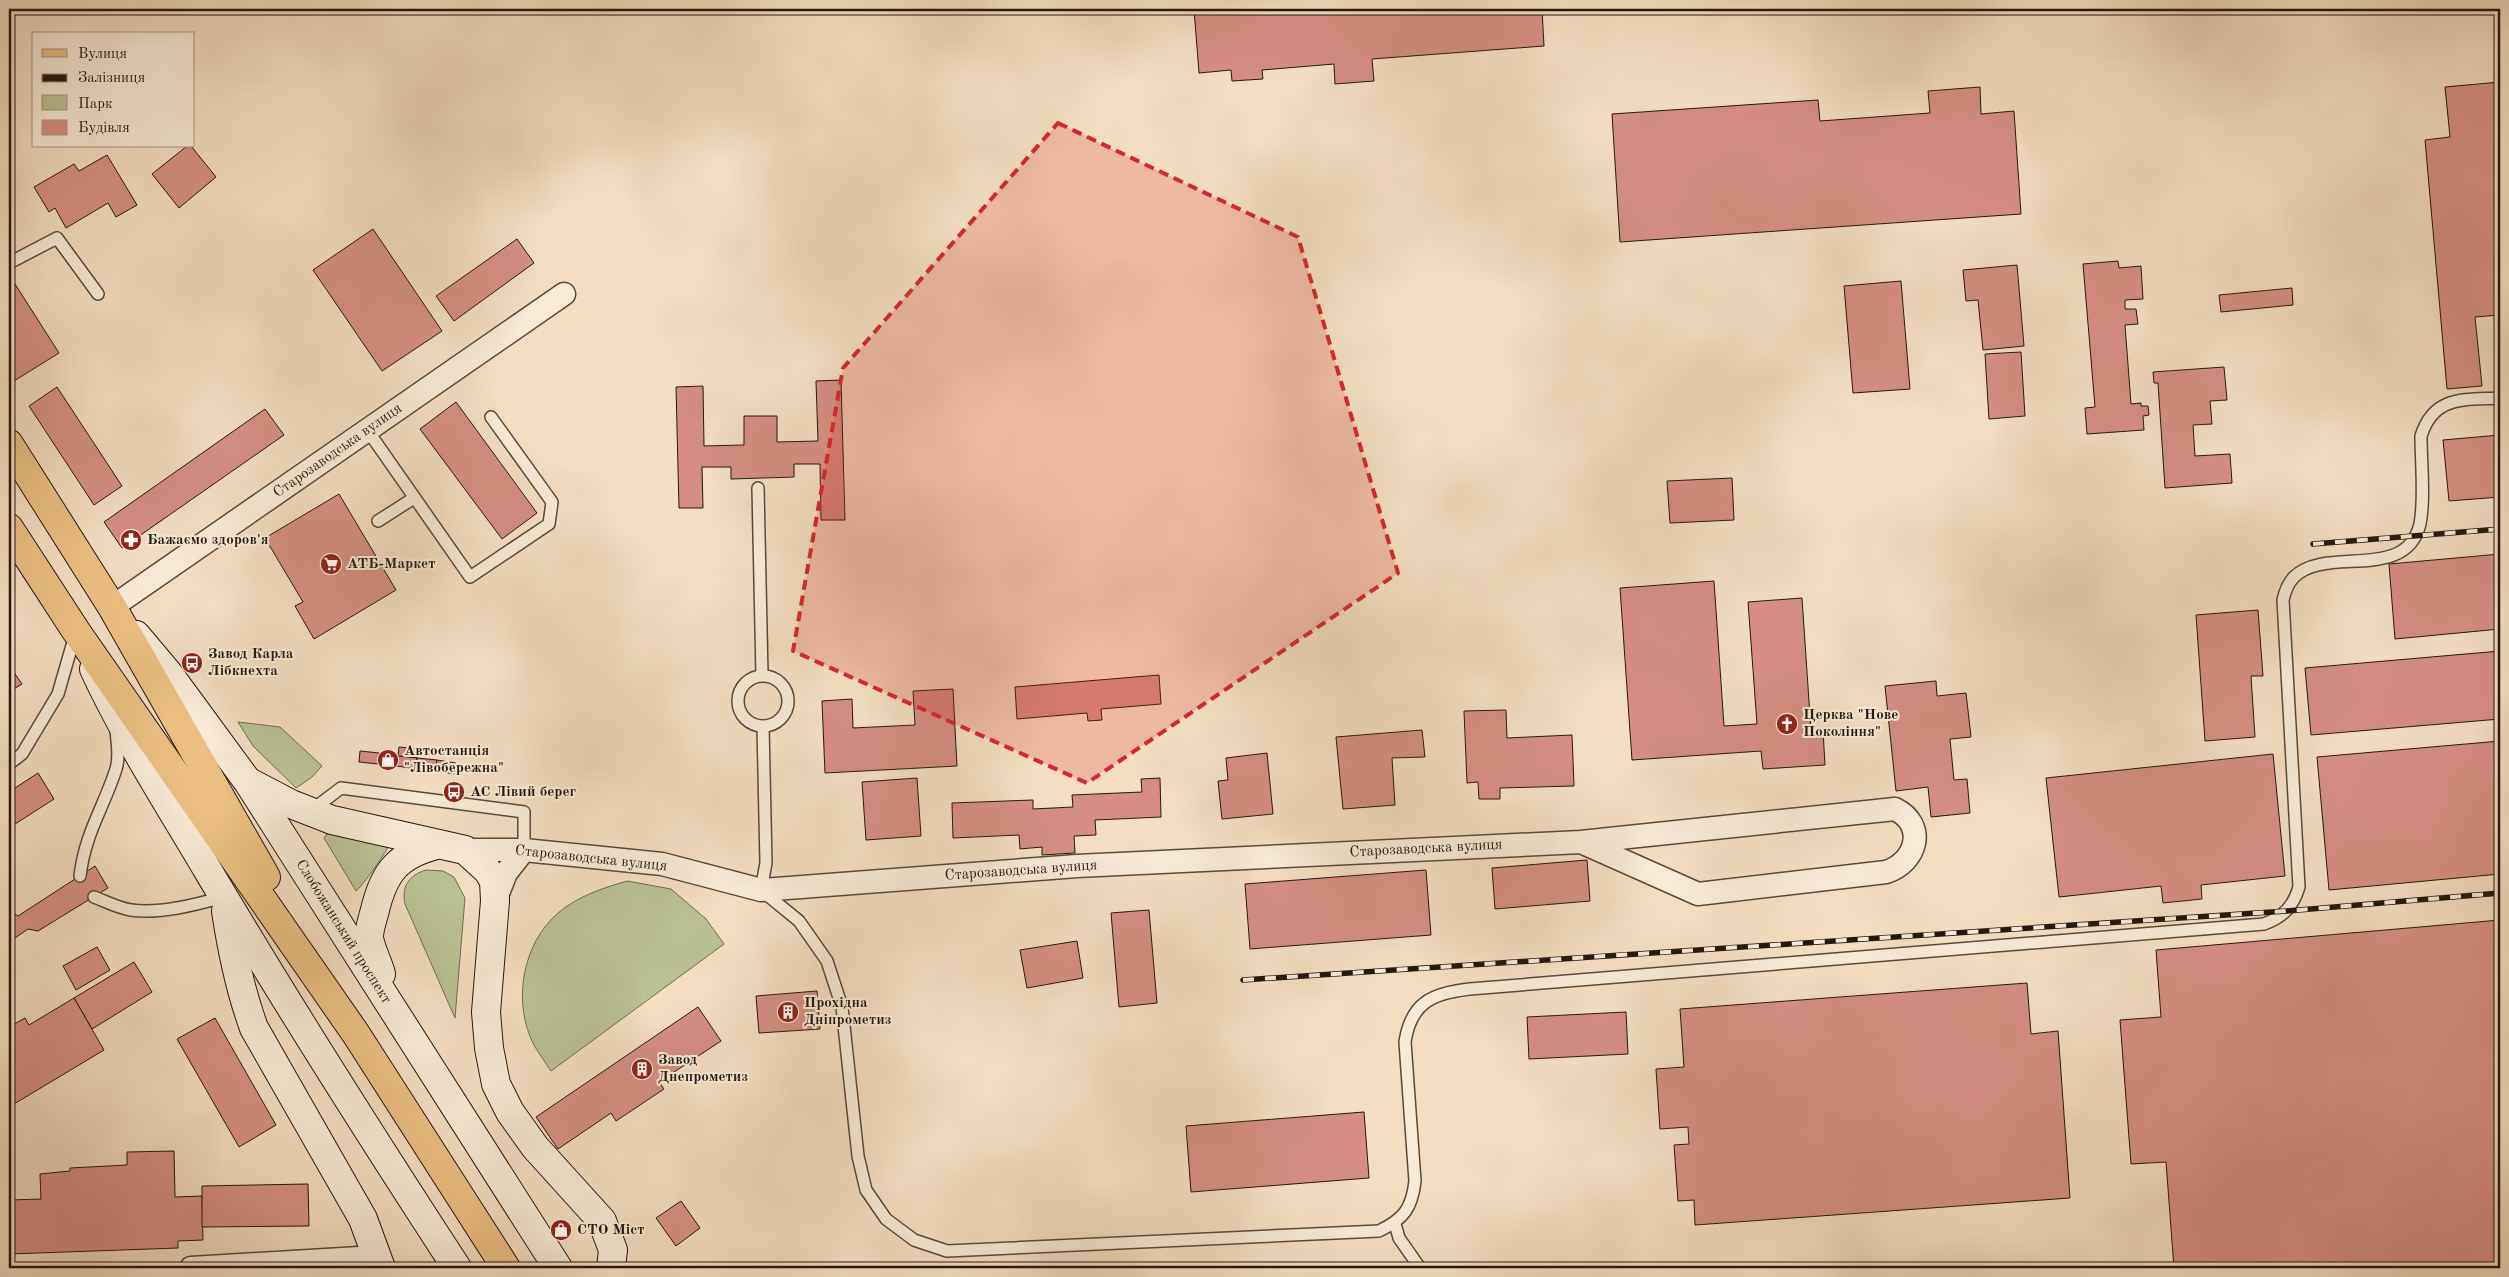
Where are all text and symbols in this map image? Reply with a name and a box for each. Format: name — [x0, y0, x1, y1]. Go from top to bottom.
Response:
legend — [32, 32, 195, 148]
text: Вулиця — [78, 47, 127, 62]
text: Залізниця — [78, 71, 145, 86]
text: Парк — [78, 97, 113, 112]
text: Будівля — [78, 121, 130, 136]
street label: Старозаводська вулиця — [271, 401, 405, 501]
pharmacy icon: Бажаємо здоров'я — [119, 528, 143, 552]
place label: Бажаємо здоров'я — [147, 533, 269, 548]
supermarket icon: АТБ-Маркет — [319, 552, 343, 576]
place label: АТБ-Маркет — [347, 557, 435, 572]
place label: Завод Карла Лібкнехта — [208, 647, 294, 679]
bus stop icon: Завод Карла Лібкнехта — [180, 651, 204, 675]
place label: Церква "Нове Покоління" — [1803, 708, 1898, 740]
church icon: Церква "Нове Покоління" — [1775, 712, 1799, 736]
place label: Автостанція "Лівобережна" — [404, 744, 504, 776]
shop icon: Автостанція "Лівобережна" — [376, 748, 400, 772]
bus stop icon: АС Лівий берег — [442, 780, 466, 804]
place label: АС Лівий берег — [470, 785, 577, 800]
street label: Старозаводська вулиця — [1349, 837, 1503, 860]
street label: Старозаводська вулиця — [514, 844, 668, 874]
street label: Слобожанський проспект — [292, 857, 394, 1007]
street label: Старозаводська вулиця — [944, 858, 1098, 884]
place label: Прохідна Дніпрометиз — [804, 996, 891, 1028]
building icon: Прохідна Дніпрометиз — [776, 1000, 800, 1024]
place label: Завод Днепрометиз — [658, 1053, 748, 1085]
building icon: Завод Днепрометиз — [630, 1057, 654, 1081]
shop icon: СТО Міст — [549, 1218, 573, 1242]
place label: СТО Міст — [577, 1223, 645, 1238]

